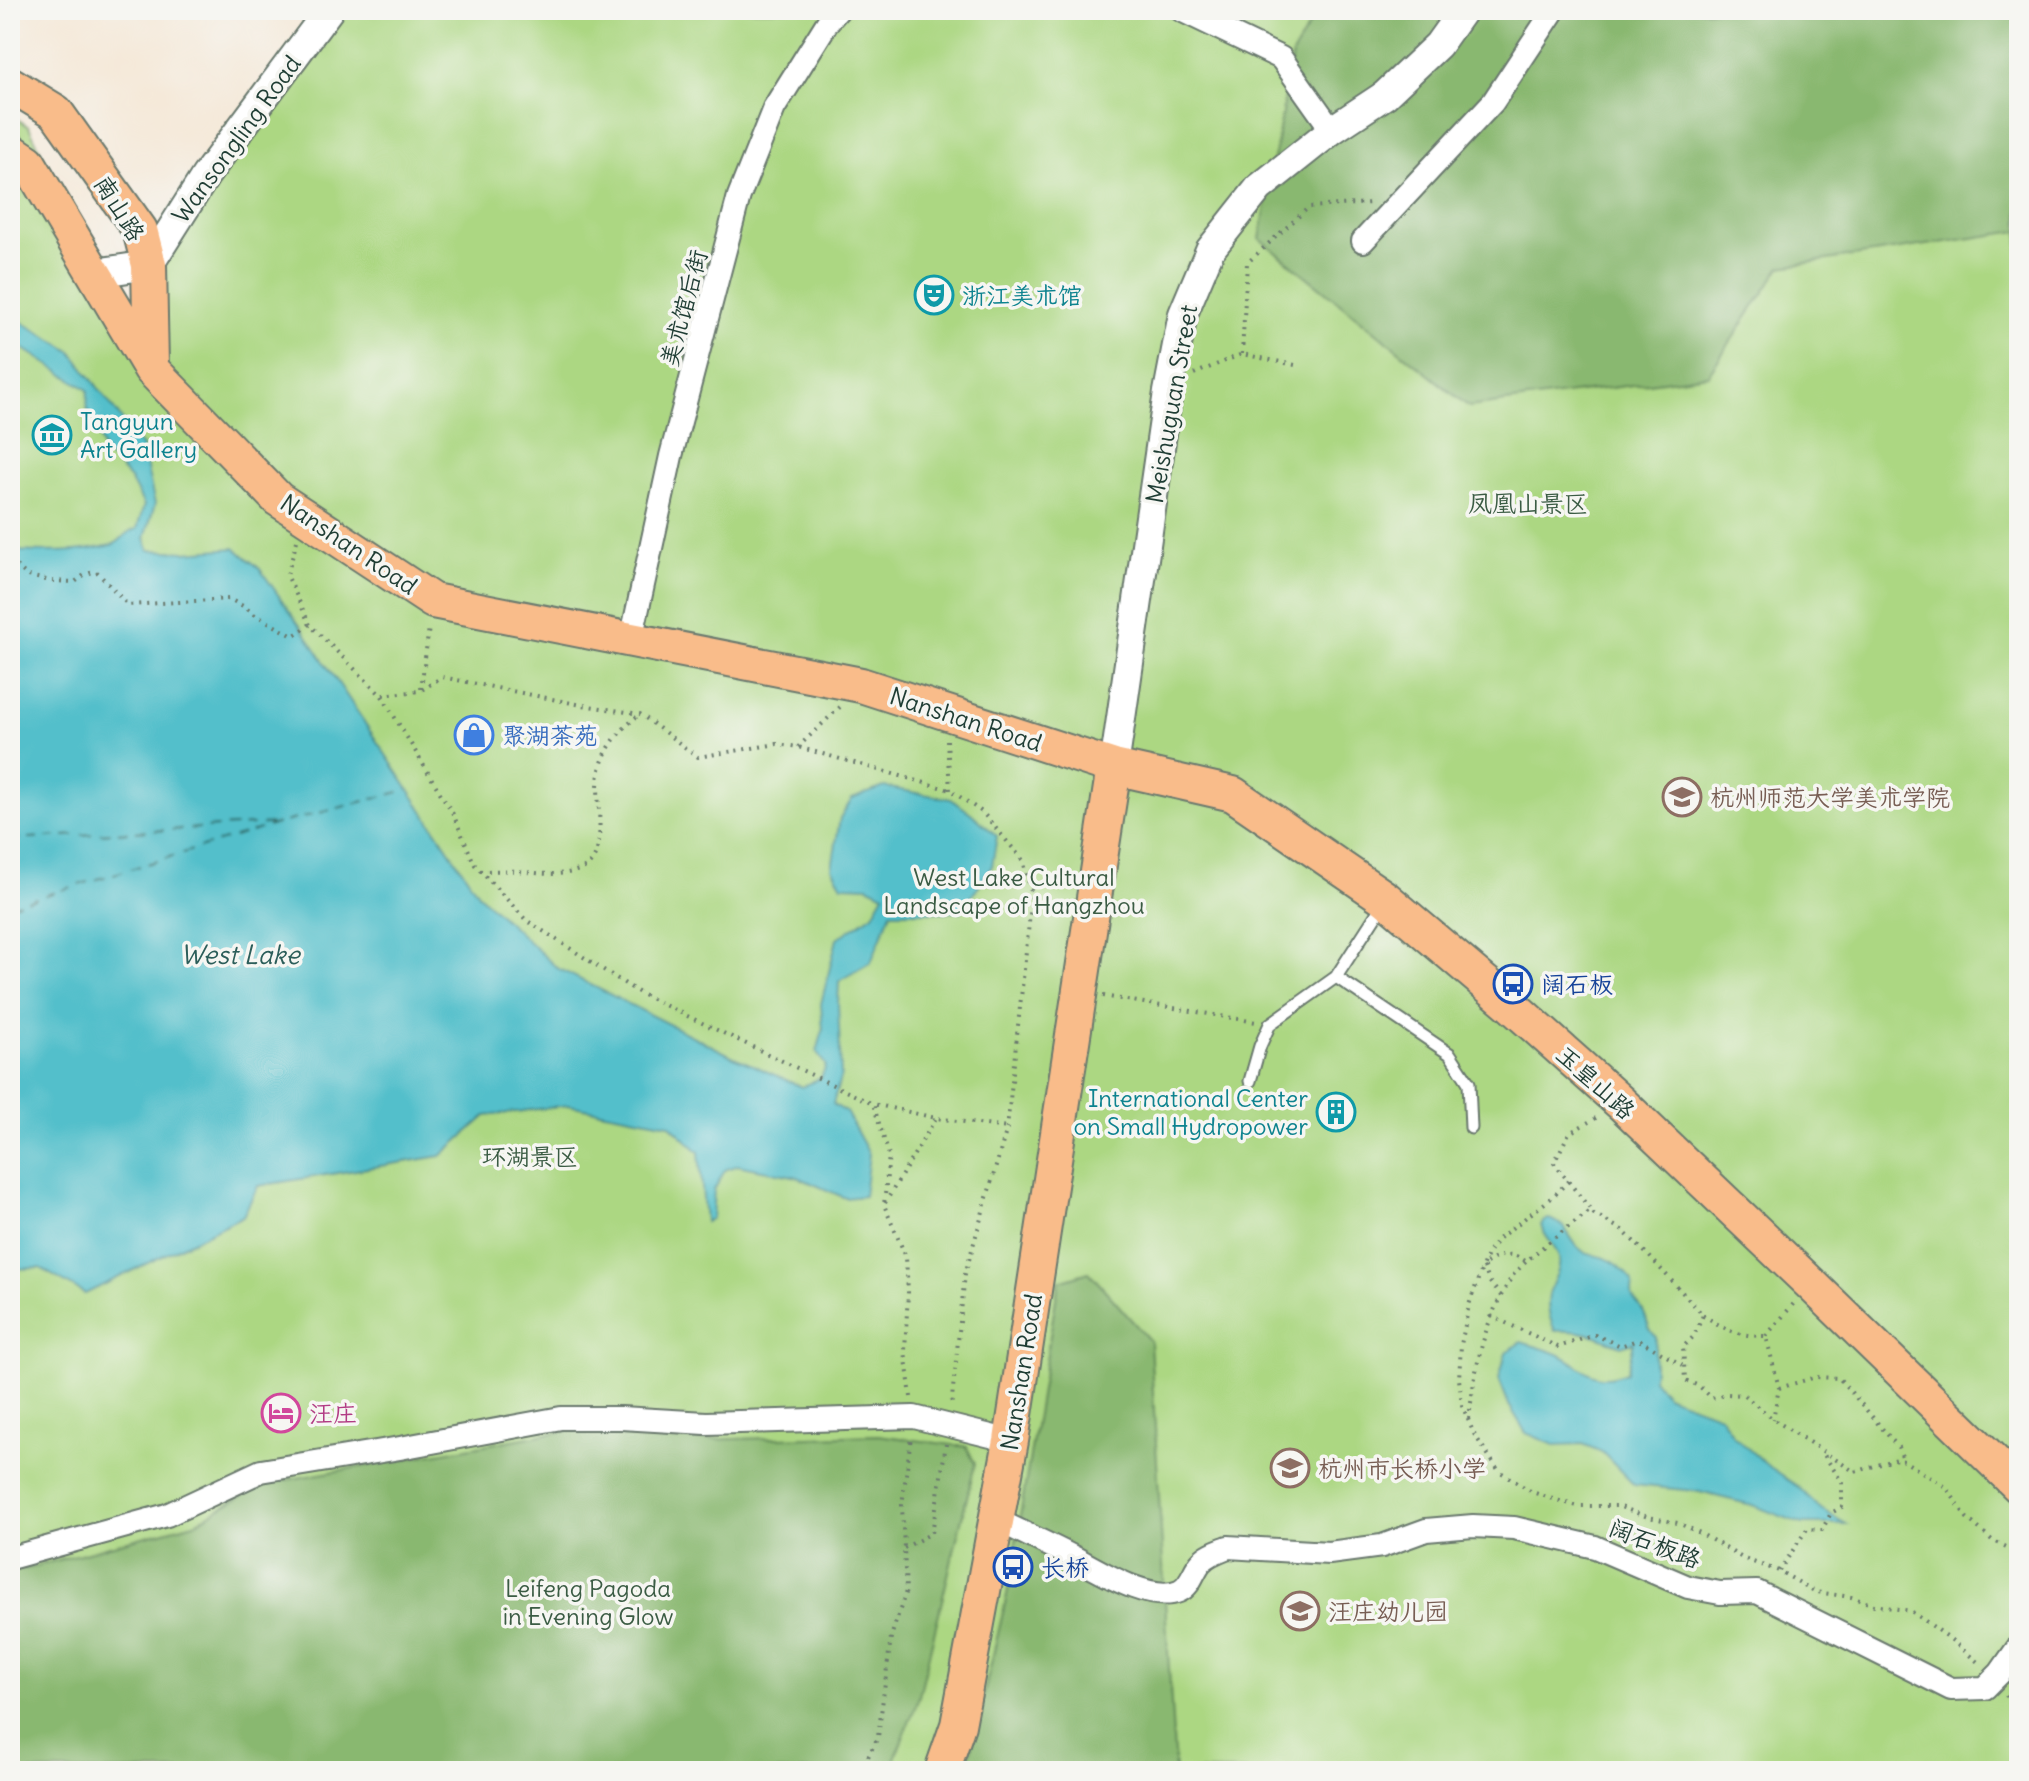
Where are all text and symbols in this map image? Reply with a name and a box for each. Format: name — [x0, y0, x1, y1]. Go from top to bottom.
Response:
street label: Wansongling Road — [165, 49, 307, 229]
street label: 南山路 — [88, 170, 152, 246]
street label: 美术馆后街 — [653, 246, 713, 370]
theatre icon: 浙江美术馆 — [913, 274, 955, 316]
place label: 浙江美术馆 — [962, 280, 1082, 310]
street label: Meishuguan Street — [1139, 302, 1203, 506]
place label: Tangyun Art Gallery — [80, 406, 197, 464]
museum icon: Tangyun Art Gallery — [31, 414, 73, 456]
street label: Nanshan Road — [275, 487, 423, 601]
park label: 凤凰山景区 — [1468, 488, 1588, 518]
street label: Nanshan Road — [886, 680, 1046, 758]
shop icon: 聚湖茶苑 — [453, 714, 495, 756]
place label: 聚湖茶苑 — [502, 720, 598, 750]
school or university icon: 杭州师范大学美术学院 — [1661, 776, 1703, 818]
place label: 杭州师范大学美术学院 — [1710, 782, 1950, 812]
park label: West Lake Cultural Landscape of Hangzhou — [883, 862, 1145, 920]
water label: West Lake — [180, 938, 302, 971]
bus stop icon: 阔石板 — [1492, 963, 1534, 1005]
place label: 阔石板 — [1541, 969, 1613, 999]
street label: 玉皇山路 — [1550, 1039, 1642, 1125]
place label: International Center on Small Hydropower — [1074, 1083, 1308, 1141]
building icon: International Center on Small Hydropower — [1315, 1091, 1357, 1133]
park label: 环湖景区 — [482, 1141, 578, 1171]
street label: Nanshan Road — [994, 1291, 1048, 1453]
hotel icon: 汪庄 — [260, 1392, 302, 1434]
place label: 汪庄 — [309, 1398, 357, 1428]
school or university icon: 杭州市长桥小学 — [1269, 1447, 1311, 1489]
place label: 杭州市长桥小学 — [1318, 1453, 1486, 1483]
street label: 阔石板路 — [1605, 1512, 1705, 1574]
bus stop icon: 长桥 — [992, 1546, 1034, 1588]
place label: 长桥 — [1041, 1552, 1089, 1582]
park label: Leifeng Pagoda in Evening Glow — [503, 1573, 673, 1631]
school or university icon: 汪庄幼儿园 — [1279, 1590, 1321, 1632]
place label: 汪庄幼儿园 — [1328, 1596, 1448, 1626]

